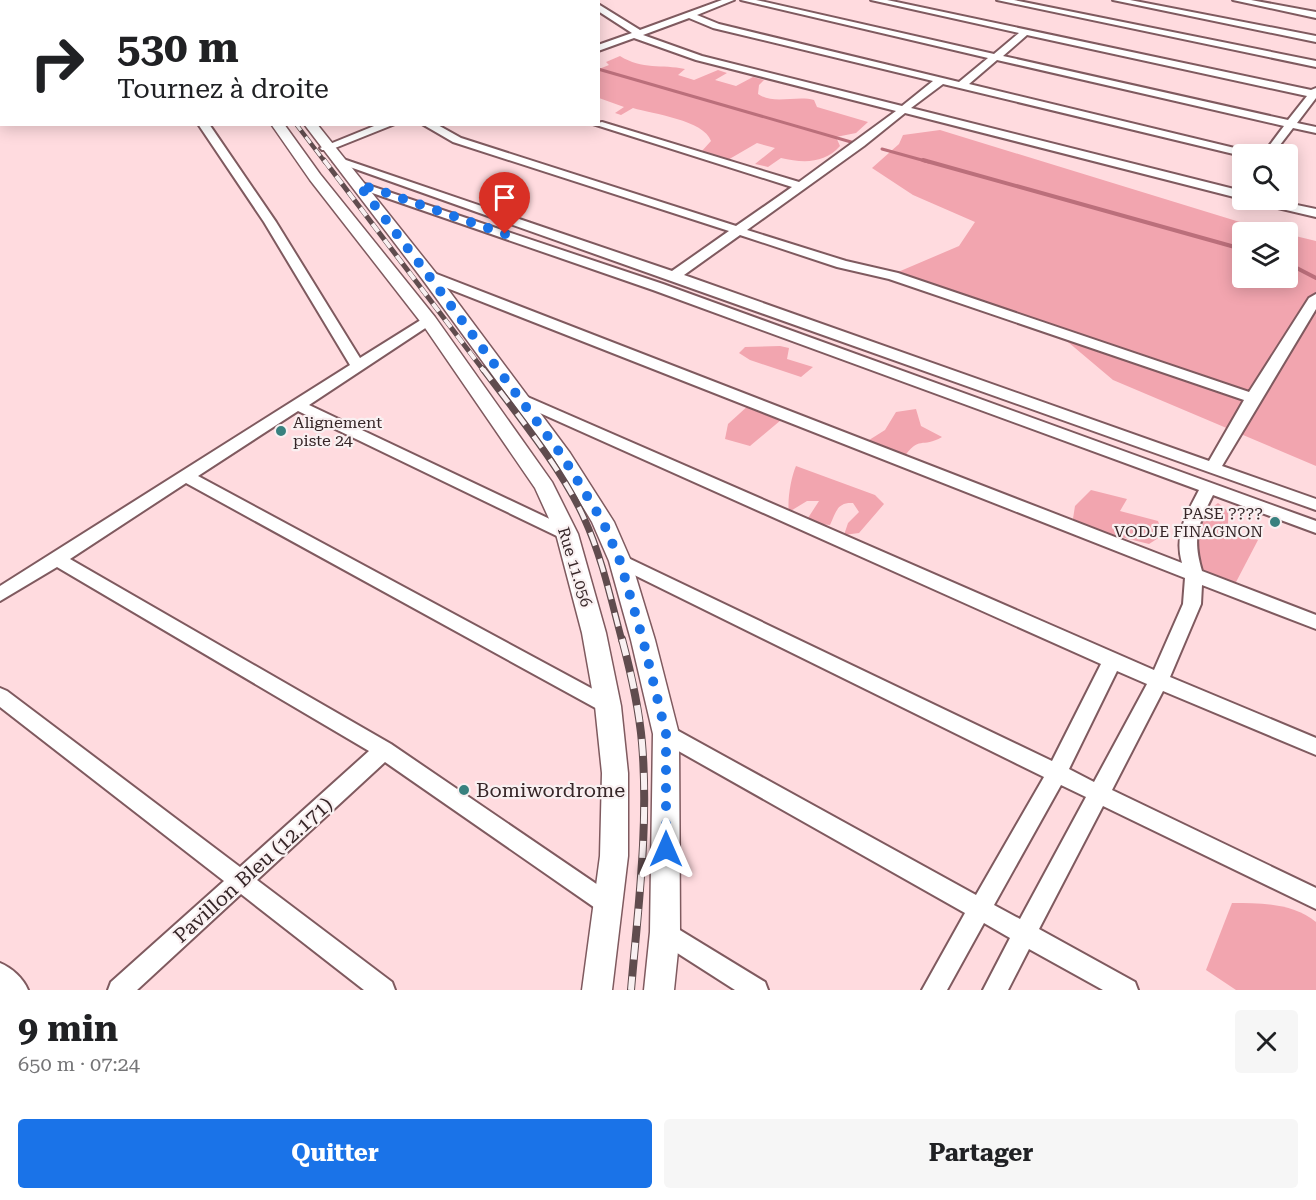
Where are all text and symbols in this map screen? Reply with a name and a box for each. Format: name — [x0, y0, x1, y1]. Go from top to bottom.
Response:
text: 530 m — [117, 23, 239, 72]
icon: right — [18, 24, 96, 102]
text: Tournez à droite — [117, 73, 329, 105]
map controls — [1232, 144, 1298, 288]
button: search — [1232, 144, 1298, 210]
pin — [479, 172, 530, 234]
icon: arrive — [488, 181, 521, 214]
button: layers — [1232, 222, 1298, 288]
place label: Alignement piste 24 — [293, 413, 382, 450]
marker: Alignement piste 24 — [274, 424, 288, 438]
place label: PASE ???? VODJE FINAGNON — [1114, 504, 1263, 541]
marker: PASE ???? VODJE FINAGNON — [1268, 515, 1282, 529]
street label: Rue 11.056 — [554, 525, 596, 609]
place label: Bomiwordrome — [476, 778, 625, 802]
marker: Bomiwordrome — [457, 783, 471, 797]
street label: Pavillon Bleu (12.171) — [169, 792, 337, 948]
position arrow — [634, 817, 698, 881]
text: 9 min — [18, 1008, 118, 1050]
button: close — [1235, 1010, 1298, 1073]
text: 650 m · 07:24 — [18, 1052, 140, 1076]
button: Quitter — [18, 1119, 652, 1188]
button: Partager — [664, 1119, 1298, 1188]

